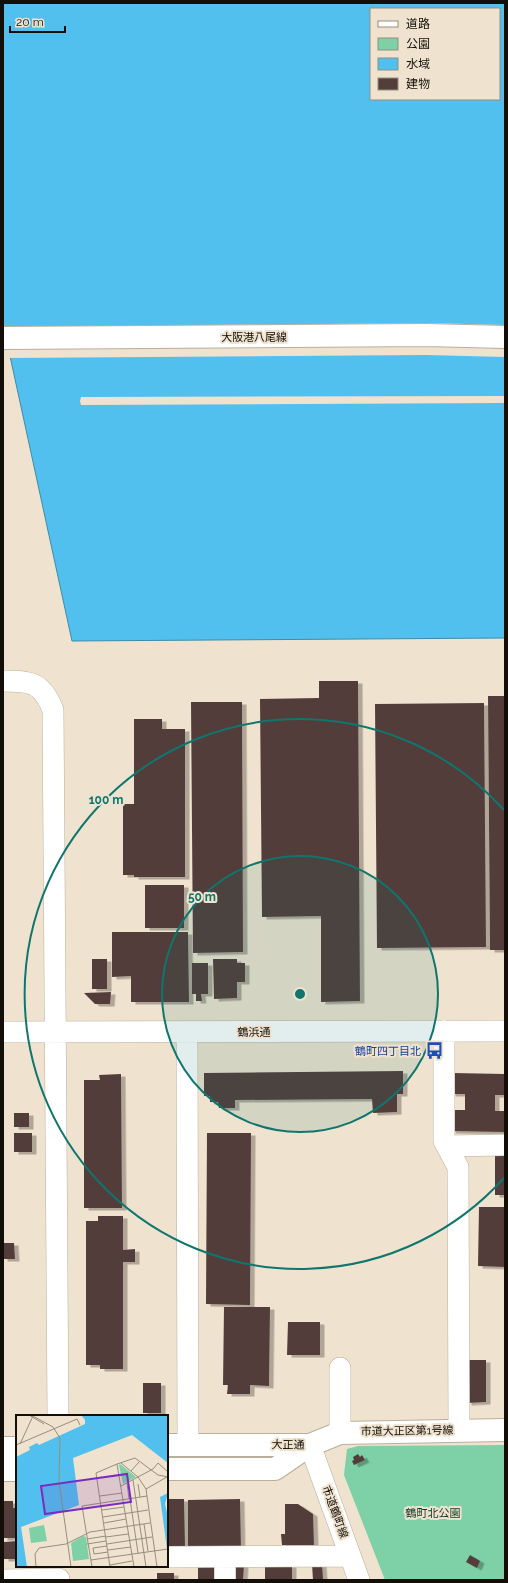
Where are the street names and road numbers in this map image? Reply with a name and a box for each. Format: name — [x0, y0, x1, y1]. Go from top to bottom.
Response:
street label: 大阪港八尾線 — [221, 331, 287, 344]
street label: 鶴浜通 — [238, 1026, 271, 1039]
street label: 市道大正区第1号線 — [361, 1424, 453, 1438]
street label: 大正通 — [271, 1438, 305, 1452]
street label: 市道鶴町線 — [319, 1484, 351, 1540]

